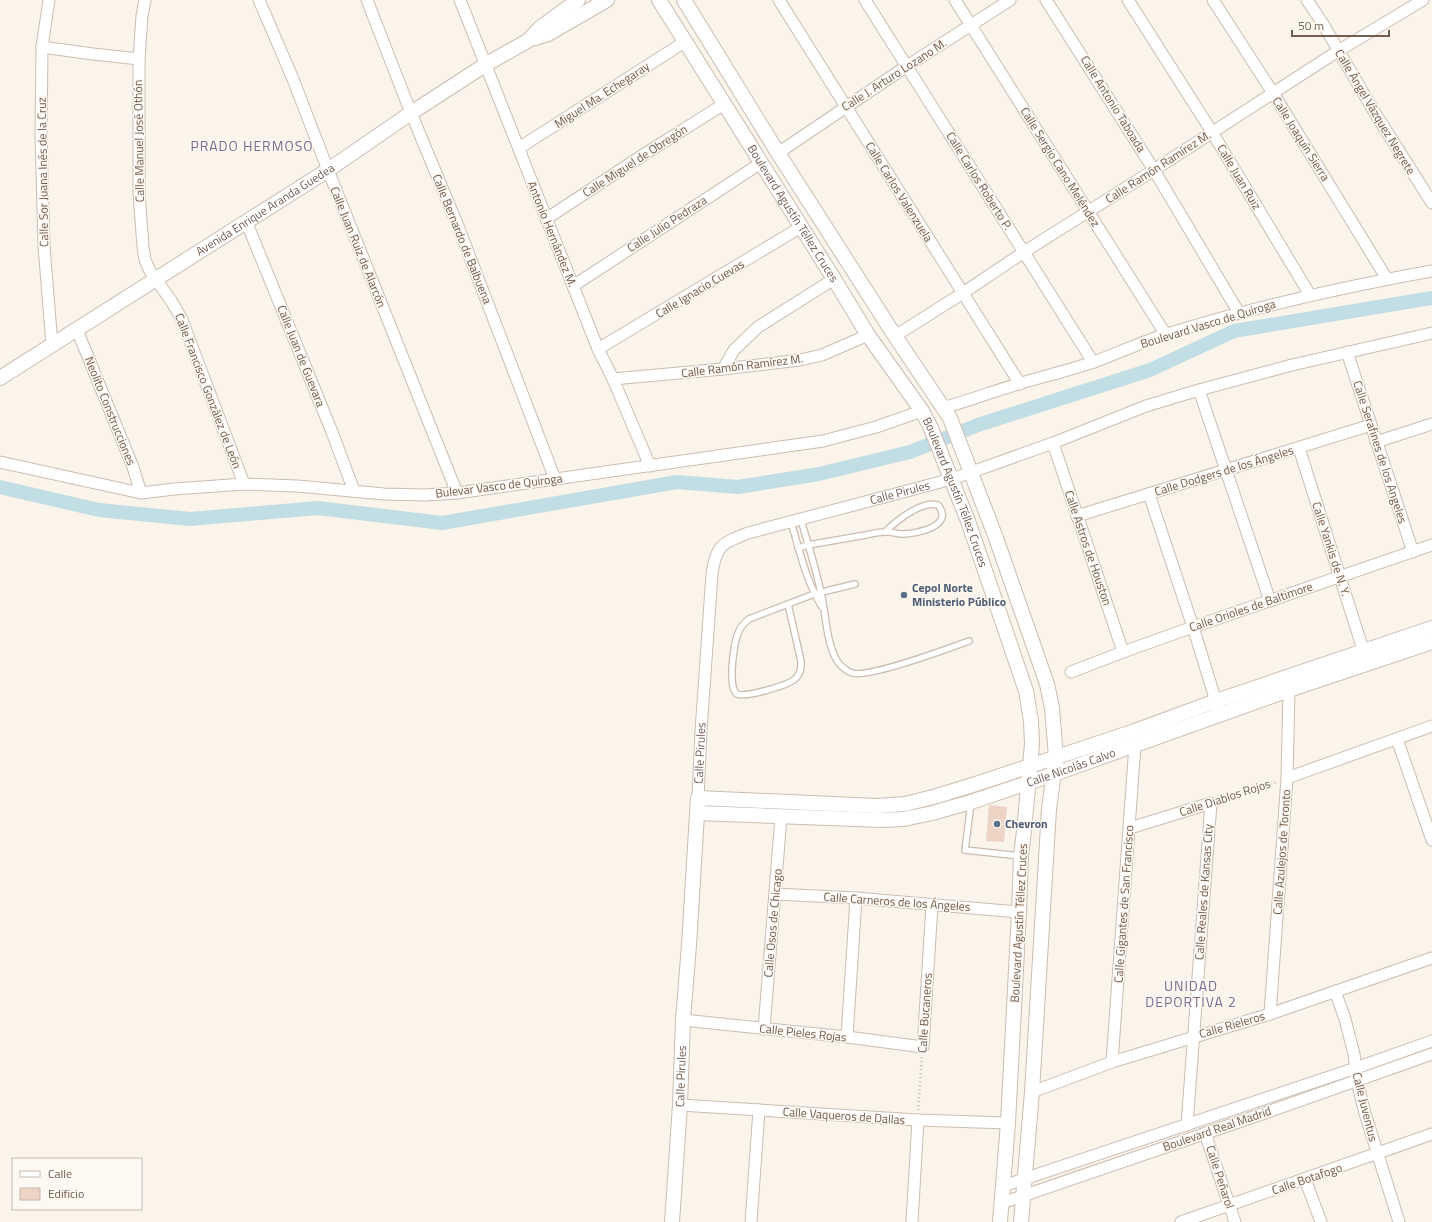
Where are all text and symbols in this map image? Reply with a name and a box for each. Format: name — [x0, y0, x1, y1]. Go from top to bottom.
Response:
scale bar — [1292, 12, 1389, 38]
text: 50 m — [1298, 16, 1324, 35]
street label: Calle J. Arturo Lozano M. — [837, 33, 950, 116]
street label: Calle Ángel Vázquez Negrete — [1330, 45, 1421, 178]
street label: Calle Antonio Taboada — [1076, 52, 1151, 156]
street label: Miguel Ma. Echegaray — [550, 56, 653, 133]
street label: Calle Manuel José Othón — [128, 80, 149, 202]
street label: Calle Joaquín Sierra — [1268, 93, 1335, 185]
street label: Calle Sor Juana Inés de la Cruz — [32, 97, 53, 247]
street label: Calle Sergio Cano Meléndez — [1016, 103, 1105, 230]
street label: Calle Miguel de Obregón — [578, 119, 691, 202]
street label: Calle Ramón Ramírez M. — [1101, 125, 1214, 208]
street label: Calle Carlos Roberto P. — [941, 128, 1017, 234]
district label: PRADO HERMOSO — [190, 135, 314, 156]
street label: Calle Carlos Valenzuela — [861, 138, 938, 246]
street label: Calle Juan Ruiz — [1212, 140, 1267, 213]
street label: Boulevard Agustín Téllez Cruces — [743, 141, 844, 286]
street label: Avenida Enrique Aranda Guedea — [192, 158, 338, 261]
street label: Calle Bernardo de Balbuena — [428, 171, 497, 307]
street label: Antonio Hernández M. — [523, 178, 582, 290]
street label: Calle Juan Ruiz de Alarcón — [325, 183, 391, 310]
street label: Calle Julio Pedraza — [623, 191, 711, 257]
street label: Calle Ignacio Cuevas — [652, 254, 748, 323]
street label: Boulevard Vasco de Quiroga — [1138, 294, 1278, 353]
street label: Calle Juan de Guevara — [272, 302, 331, 410]
street label: Calle Francisco González de León — [170, 310, 247, 471]
street label: Calle Ramón Ramírez M. — [680, 349, 804, 382]
street label: Neolito Construcciones — [80, 353, 141, 469]
street label: Calle Serafines de los Angeles — [1348, 378, 1413, 526]
street label: Boulevard Agustín Téllez Cruces — [918, 413, 993, 570]
street label: Calle Dodgers de los Ángeles — [1152, 440, 1296, 501]
street label: Bulevar Vasco de Quiroga — [434, 468, 564, 503]
street label: Calle Pirules — [868, 475, 932, 509]
street label: Calle Astros de Houston — [1060, 488, 1117, 608]
street label: Calle Yankis de N. Y. — [1307, 499, 1356, 598]
street label: Calle Orioles de Baltimore — [1187, 576, 1315, 637]
place label: Cepol Norte Ministerio Público — [912, 578, 1006, 611]
marker: Cepol Norte Ministerio Público — [899, 590, 909, 600]
street label: Calle Pirules — [689, 721, 711, 784]
street label: Calle Nicolás Calvo — [1024, 743, 1118, 792]
street label: Calle Diablos Rojos — [1177, 774, 1273, 821]
street label: Calle Azulejos de Toronto — [1268, 789, 1295, 915]
place label: Chevron — [1005, 814, 1048, 833]
marker: Chevron — [992, 819, 1002, 829]
street label: Calle Reales de Kansas City — [1189, 823, 1218, 961]
street label: Calle Gigantes de San Francisco — [1109, 824, 1138, 984]
street label: Boulevard Agustín Téllez Cruces — [1005, 842, 1032, 1003]
street label: Calle Osos de Chicago — [758, 868, 787, 978]
street label: Calle Carneros de los Ángeles — [823, 887, 972, 916]
street label: Calle Bucaneros — [912, 972, 937, 1054]
district label: UNIDAD DEPORTIVA 2 — [1145, 975, 1237, 1012]
street label: Calle Rieleros — [1197, 1006, 1267, 1043]
street label: Calle Pieles Rojas — [759, 1018, 848, 1047]
street label: Calle Pirules — [670, 1045, 691, 1107]
street label: Calle Juventus — [1348, 1070, 1383, 1144]
street label: Boulevard Real Madrid — [1160, 1101, 1274, 1156]
street label: Calle Vaqueros de Dallas — [782, 1102, 906, 1129]
street label: Calle Peñarol — [1201, 1143, 1240, 1211]
legend — [12, 1158, 142, 1210]
street label: Calle Botafogo — [1269, 1158, 1345, 1199]
text: Calle — [48, 1164, 72, 1183]
text: Edificio — [48, 1184, 84, 1203]

